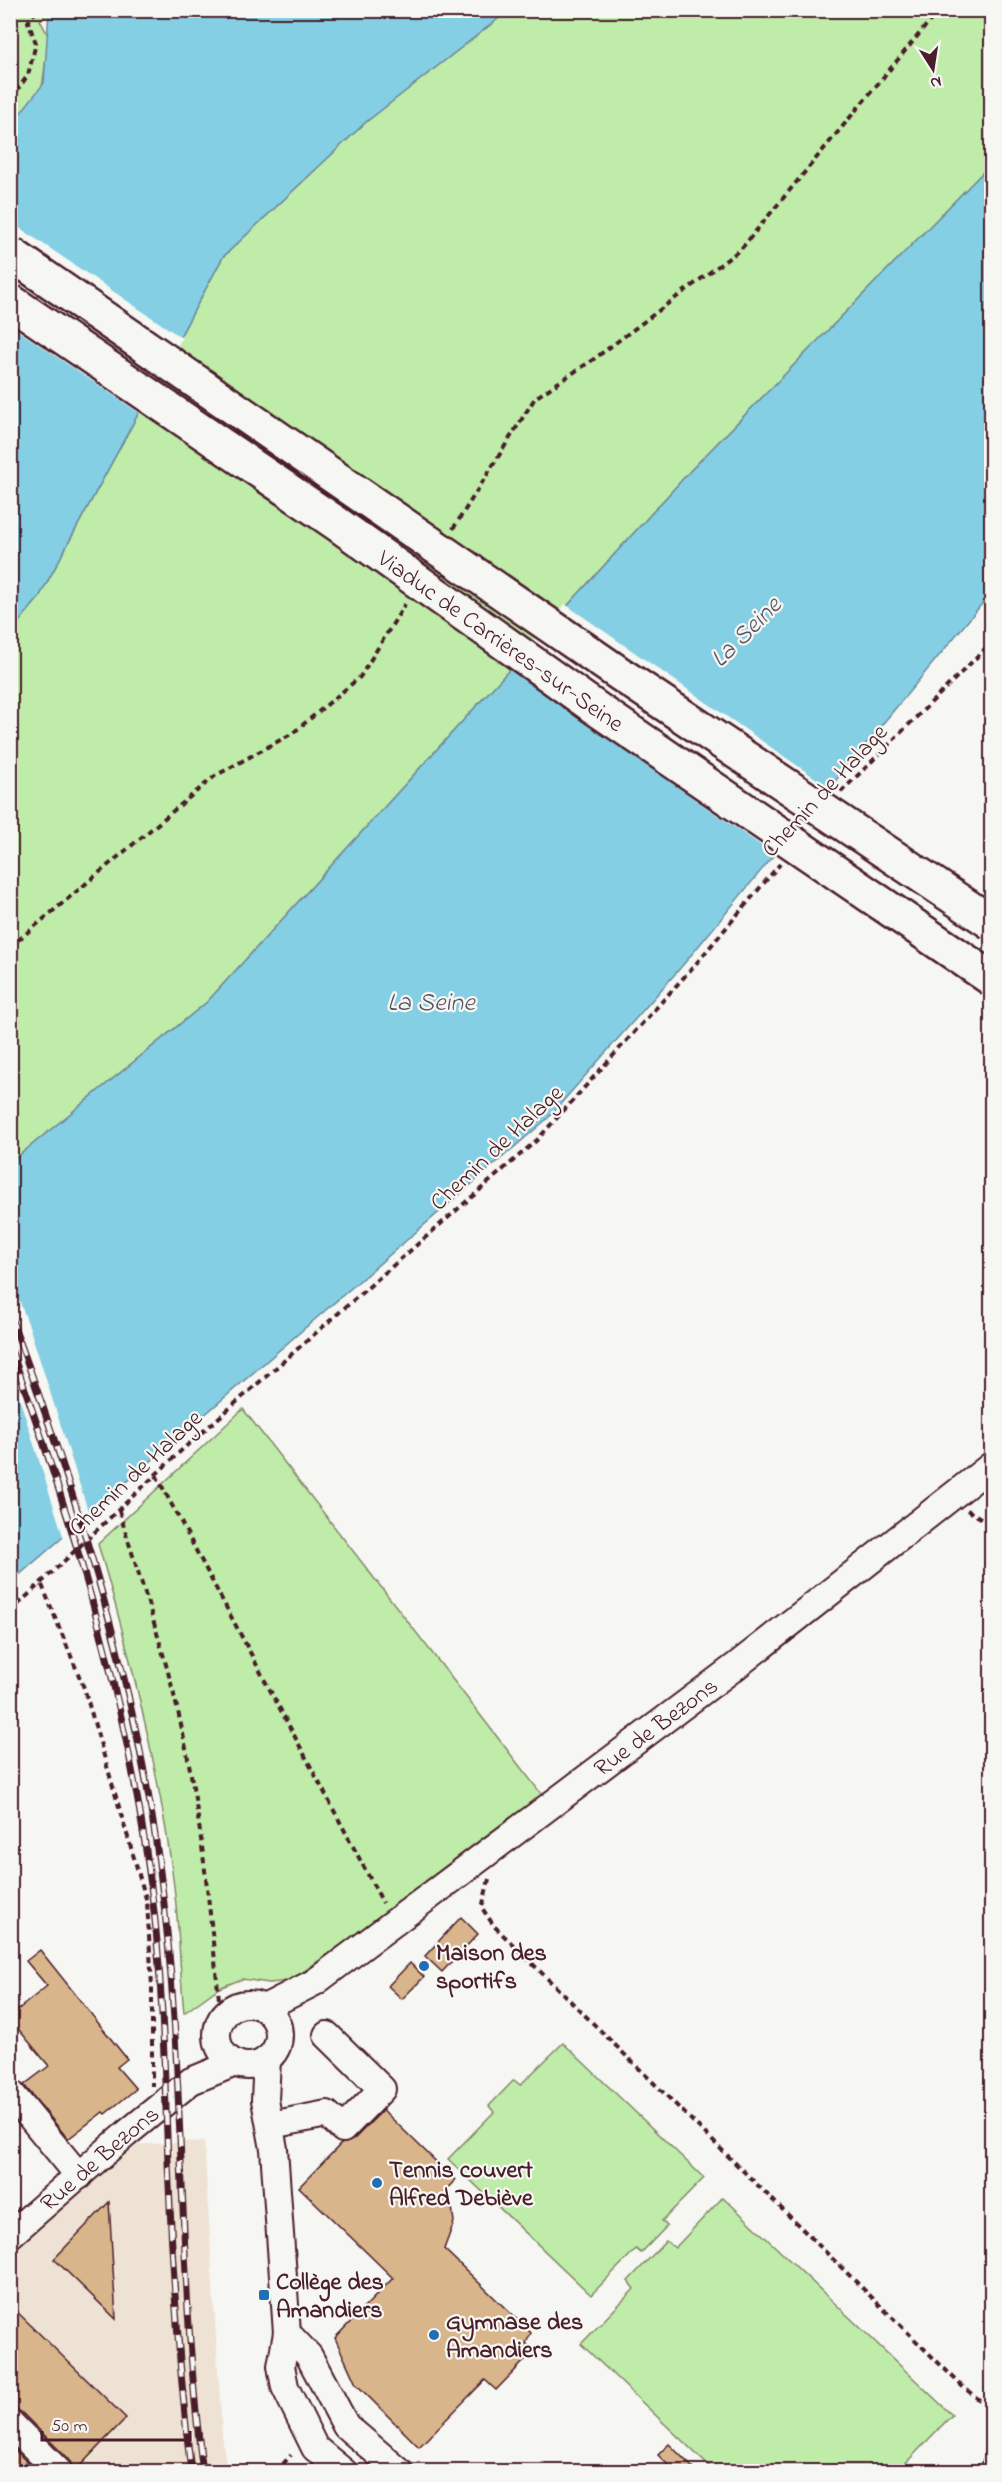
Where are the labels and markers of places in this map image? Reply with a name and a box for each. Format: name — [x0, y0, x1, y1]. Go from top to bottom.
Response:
place label: Maison des sportifs — [436, 1937, 547, 2000]
marker: Maison des sportifs — [417, 1959, 431, 1973]
place label: Tennis couvert Alfred Debiève — [389, 2154, 534, 2217]
marker: Tennis couvert Alfred Debiève — [370, 2176, 384, 2190]
place label: Collège des Amandiers — [276, 2266, 384, 2329]
marker: Collège des Amandiers — [257, 2288, 271, 2302]
place label: Gymnase des Amandiers — [446, 2306, 583, 2369]
marker: Gymnase des Amandiers — [427, 2328, 441, 2342]

